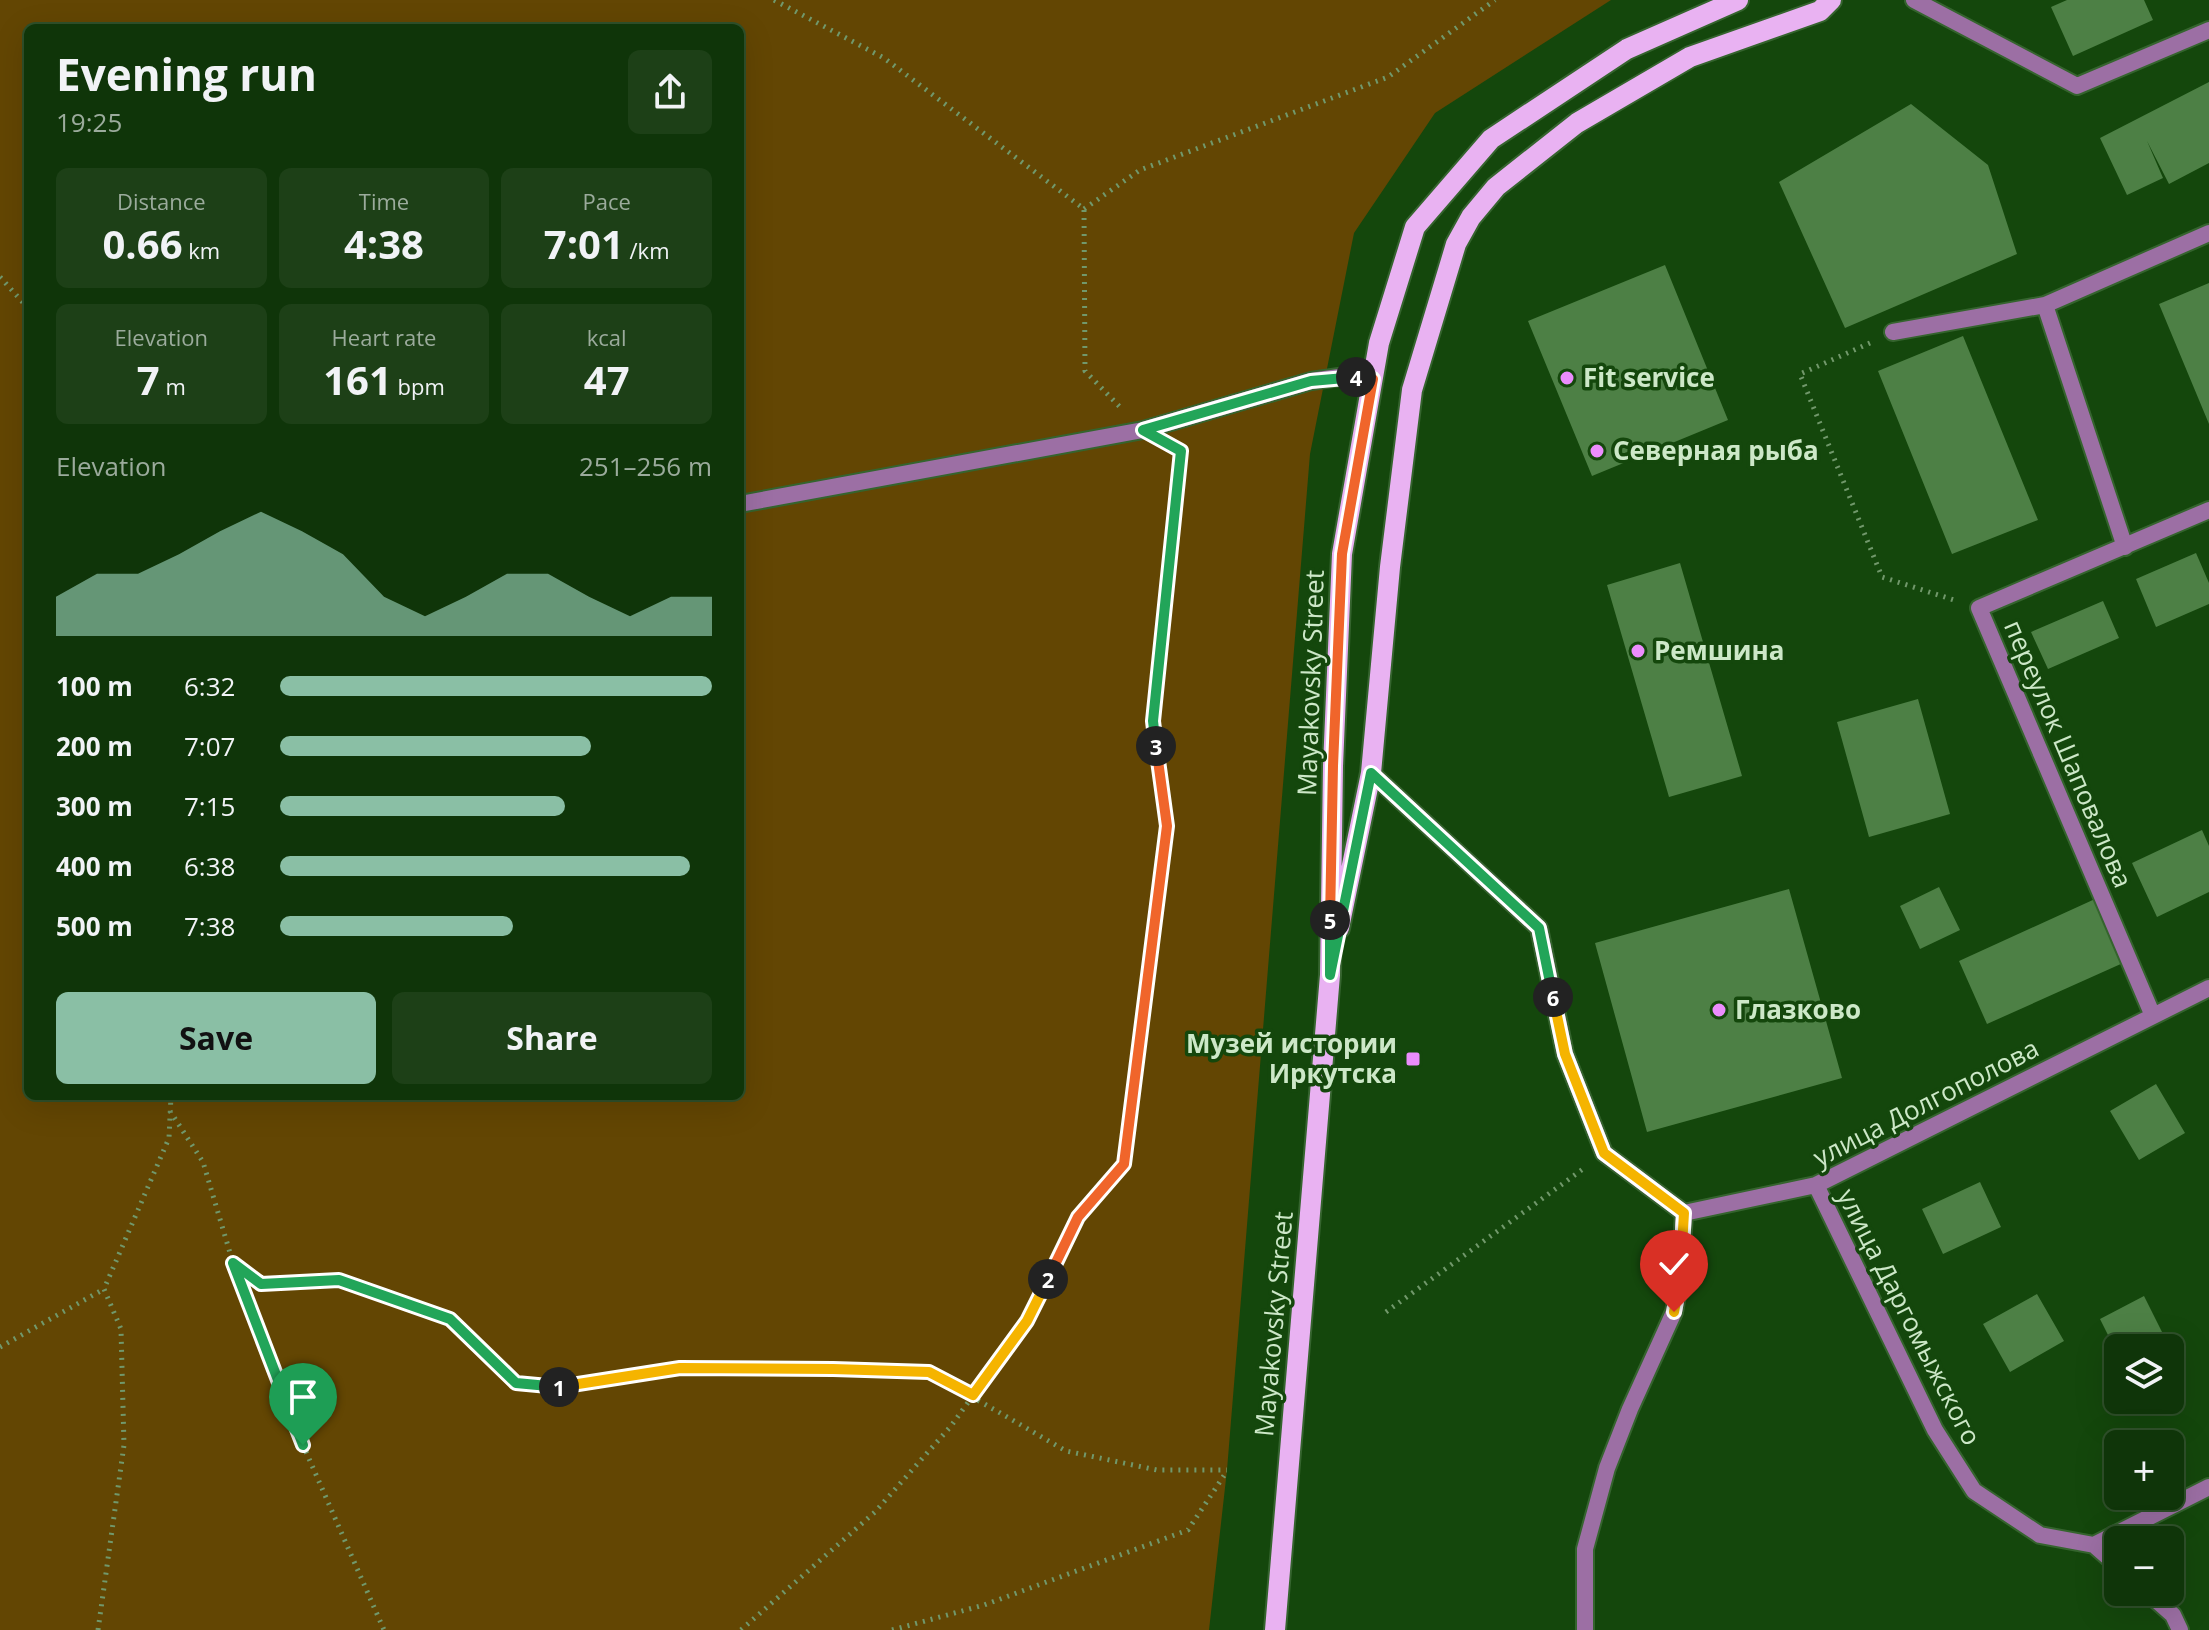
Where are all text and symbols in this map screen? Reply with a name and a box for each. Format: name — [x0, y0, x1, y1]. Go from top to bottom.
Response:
text: Evening run — [56, 44, 317, 104]
button: share — [628, 50, 712, 134]
text: 19:25 — [56, 104, 122, 140]
text: Distance — [117, 186, 206, 216]
text: Time — [359, 186, 409, 216]
text: Pace — [582, 186, 631, 216]
text: 0.66 — [102, 216, 183, 271]
text: 4:38 — [344, 216, 424, 271]
text: 7:01 — [544, 216, 624, 271]
text: km — [183, 235, 220, 265]
text: /km — [624, 235, 670, 265]
text: Elevation — [115, 322, 208, 352]
text: Heart rate — [332, 322, 436, 352]
text: kcal — [587, 322, 627, 352]
text: 7 — [137, 352, 160, 407]
text: 161 — [323, 352, 392, 407]
text: 47 — [584, 352, 630, 407]
pin: 4 — [1336, 357, 1376, 397]
place label: Fit service — [1583, 359, 1715, 395]
text: 4 — [1350, 362, 1362, 392]
marker: Fit service — [1558, 369, 1576, 387]
text: m — [160, 371, 186, 401]
text: bpm — [392, 371, 445, 401]
place label: Северная рыба — [1613, 432, 1819, 468]
marker: Северная рыба — [1588, 442, 1606, 460]
text: Elevation — [56, 448, 166, 484]
text: 251–256 m — [579, 448, 712, 484]
street label: Mayakovsky Street — [1288, 569, 1332, 797]
street label: переулок Шаповалова — [1996, 614, 2142, 893]
place label: Ремшина — [1654, 632, 1784, 668]
marker: Ремшина — [1629, 642, 1647, 660]
text: 100 m — [56, 668, 133, 704]
text: 6:32 — [184, 668, 235, 704]
pin: 3 — [1136, 726, 1176, 766]
text: 200 m — [56, 728, 133, 764]
text: 7:07 — [184, 728, 235, 764]
text: 3 — [1150, 731, 1162, 761]
text: 300 m — [56, 788, 133, 824]
text: 7:15 — [184, 788, 235, 824]
text: 400 m — [56, 848, 133, 884]
text: 6:38 — [184, 848, 235, 884]
pin: 5 — [1310, 900, 1350, 940]
text: 5 — [1324, 905, 1336, 935]
text: 500 m — [56, 908, 133, 944]
text: 7:38 — [184, 908, 235, 944]
pin: 6 — [1533, 977, 1573, 1017]
text: 6 — [1547, 982, 1559, 1012]
place label: Глазково — [1735, 991, 1861, 1027]
button: Save — [56, 992, 376, 1084]
button: Share — [392, 992, 712, 1084]
marker: Глазково — [1710, 1001, 1728, 1019]
place label: Музей истории Иркутска — [1186, 1025, 1397, 1091]
street label: улица Долгополова — [1807, 1030, 2045, 1175]
marker: Музей истории Иркутска — [1404, 1050, 1422, 1068]
street label: улица Даргомыжского — [1830, 1182, 1990, 1451]
street label: Mayakovsky Street — [1245, 1210, 1301, 1438]
pin — [1640, 1230, 1708, 1312]
icon: check — [1652, 1242, 1696, 1286]
pin: 2 — [1028, 1259, 1068, 1299]
text: 2 — [1042, 1264, 1054, 1294]
map controls — [2104, 1334, 2184, 1606]
button: layers — [2104, 1334, 2184, 1414]
pin — [269, 1363, 337, 1445]
pin: 1 — [539, 1367, 579, 1407]
text: 1 — [553, 1372, 565, 1402]
icon: arrive — [281, 1375, 325, 1419]
button: + — [2104, 1430, 2184, 1510]
button: − — [2104, 1526, 2184, 1606]

